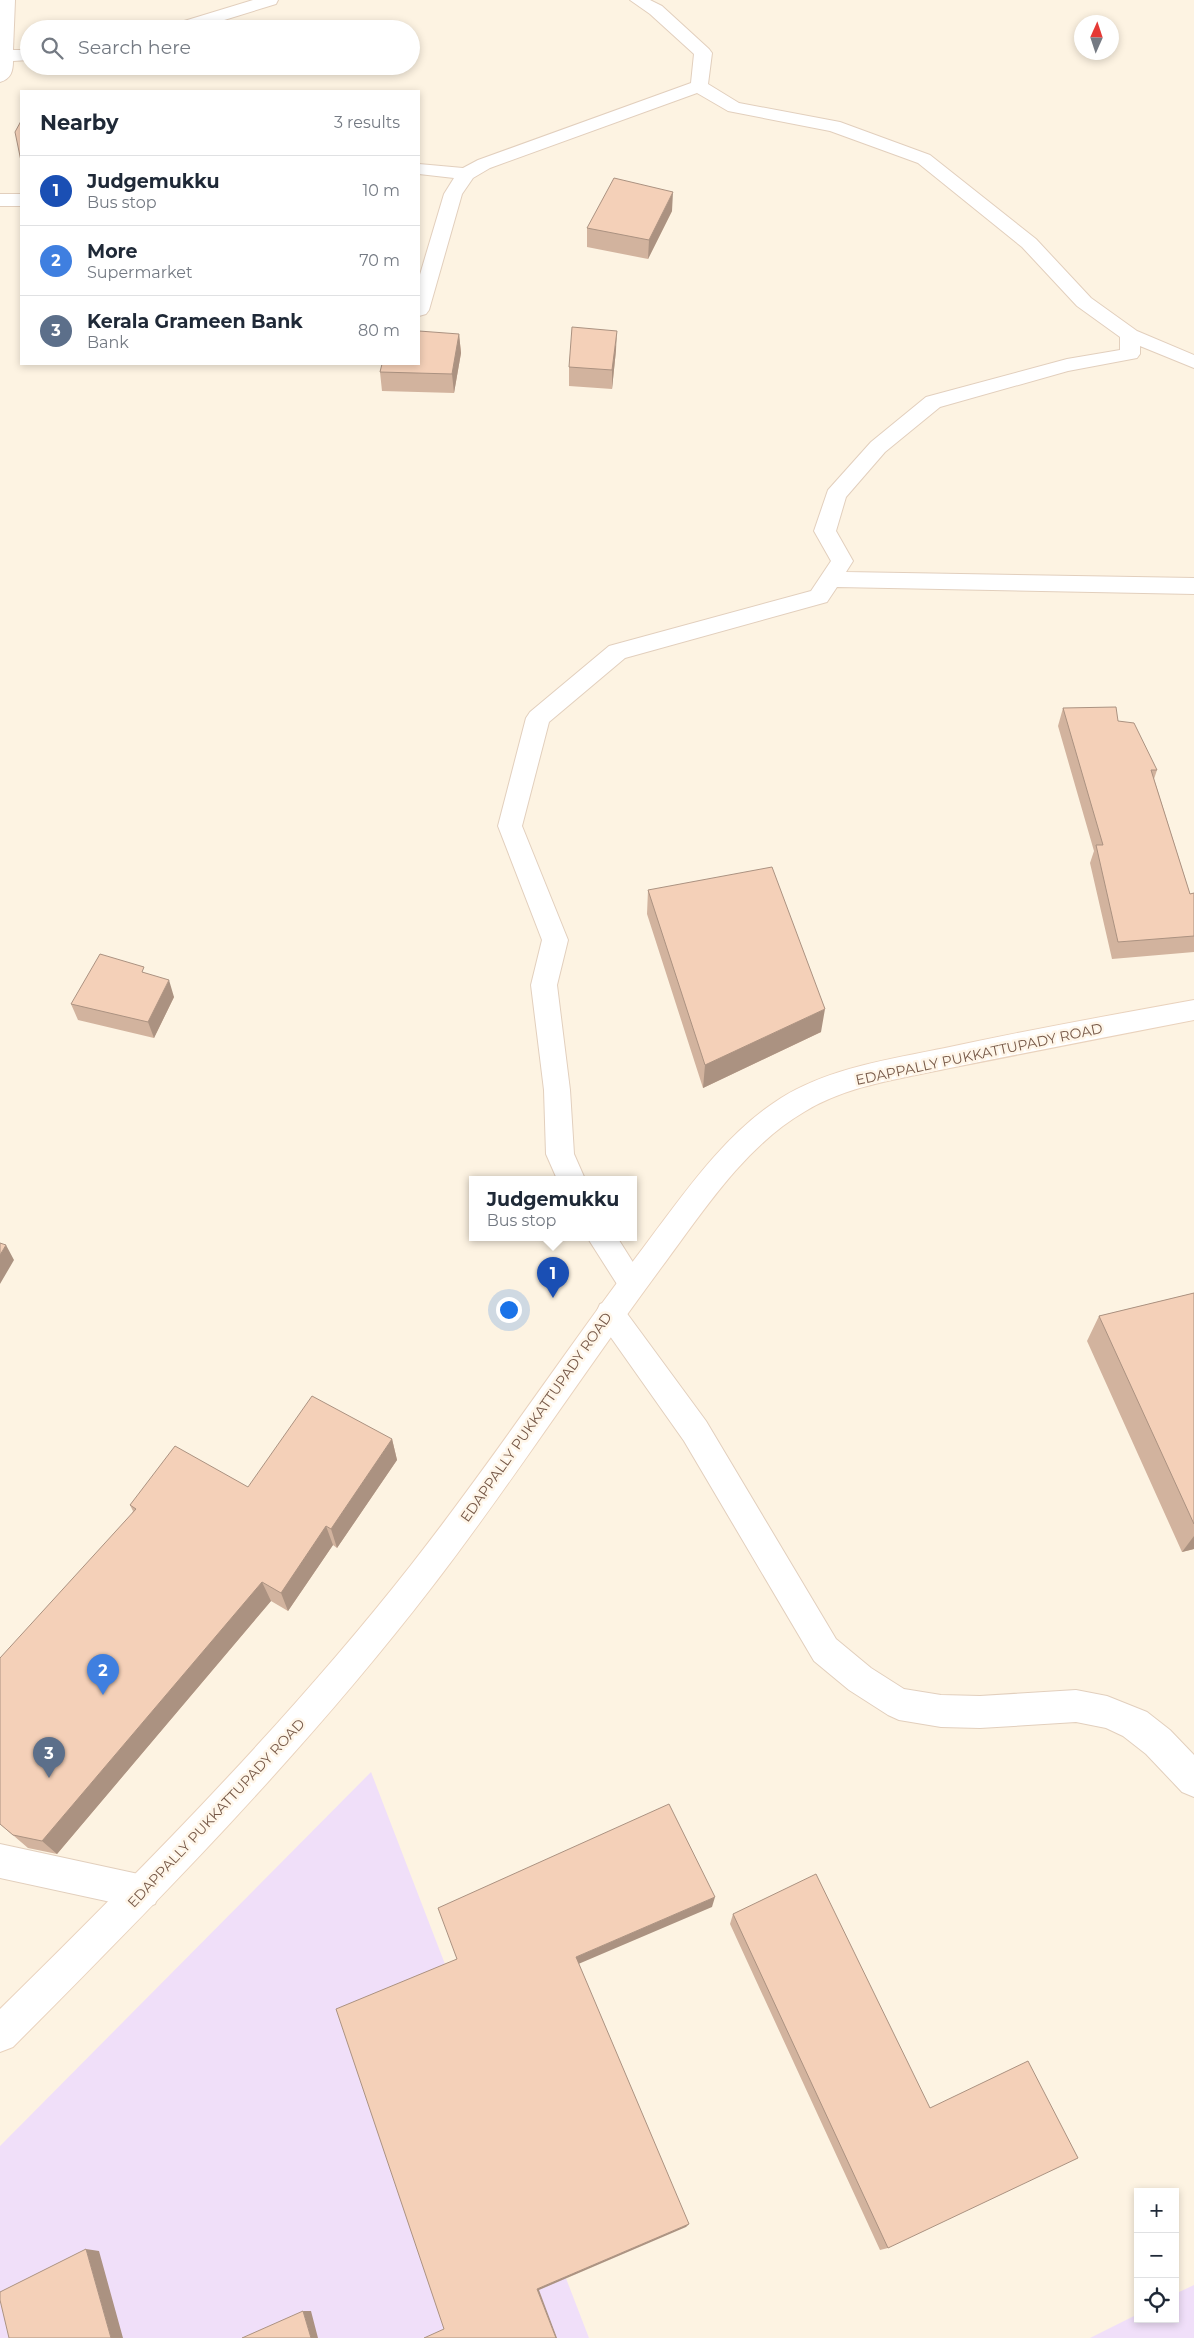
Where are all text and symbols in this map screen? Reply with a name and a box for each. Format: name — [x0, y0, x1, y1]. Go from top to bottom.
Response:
north arrow — [1074, 15, 1119, 60]
search box — [20, 20, 420, 75]
icon: search — [38, 34, 66, 62]
text: Search here — [78, 36, 191, 59]
text: Nearby — [40, 110, 119, 135]
text: 3 results — [334, 113, 400, 132]
text: Judgemukku — [87, 170, 220, 193]
text: 1 — [53, 181, 59, 200]
text: 10 m — [362, 181, 400, 200]
text: Bus stop — [87, 193, 157, 212]
text: More — [87, 240, 138, 263]
text: 2 — [51, 251, 61, 270]
text: 70 m — [359, 251, 400, 270]
text: Supermarket — [87, 263, 193, 282]
text: Kerala Grameen Bank — [87, 310, 303, 333]
text: 3 — [51, 321, 61, 340]
text: 80 m — [358, 321, 400, 340]
text: Bank — [87, 333, 129, 352]
street label: EDAPPALLY PUKKATTUPADY ROAD — [854, 1019, 1104, 1089]
popup — [469, 1176, 637, 1241]
text: Judgemukku — [487, 1188, 619, 1211]
text: Bus stop — [487, 1211, 556, 1230]
pin: 1 — [537, 1257, 569, 1298]
your location — [496, 1297, 522, 1323]
street label: EDAPPALLY PUKKATTUPADY ROAD — [456, 1309, 616, 1525]
pin: 2 — [87, 1654, 119, 1695]
street label: EDAPPALLY PUKKATTUPADY ROAD — [123, 1715, 309, 1911]
pin: 3 — [33, 1737, 65, 1778]
map controls — [1134, 2188, 1179, 2323]
button: + — [1134, 2188, 1179, 2233]
button: − — [1134, 2233, 1179, 2278]
button: locate — [1134, 2278, 1179, 2323]

